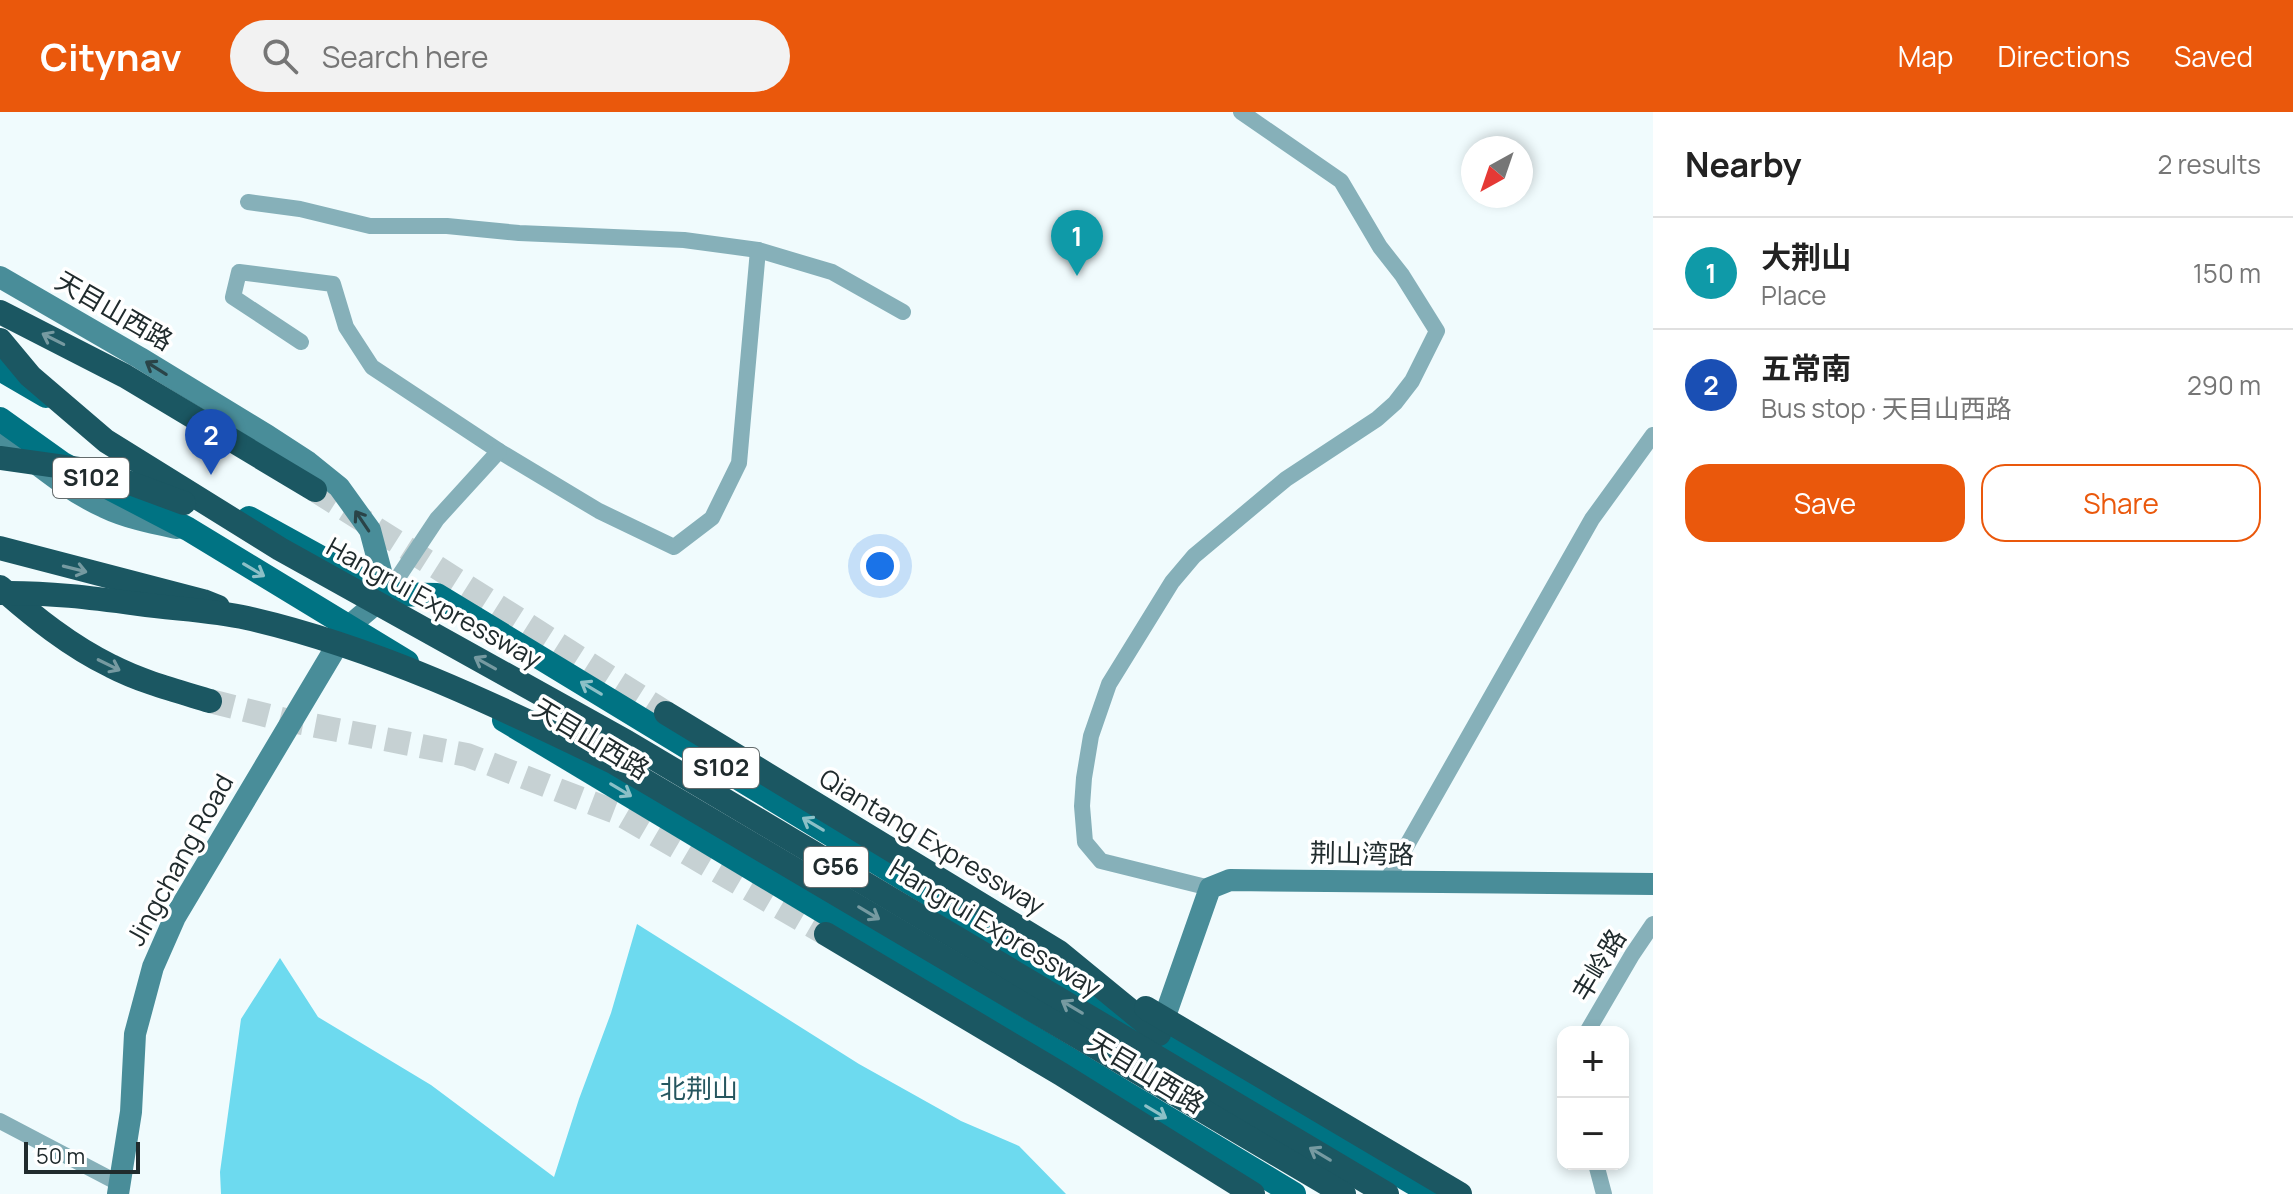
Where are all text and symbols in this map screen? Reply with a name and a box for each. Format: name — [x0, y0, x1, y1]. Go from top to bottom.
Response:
search box — [230, 20, 790, 92]
text: Citynav — [40, 30, 182, 82]
icon: search — [258, 34, 302, 78]
text: Search here — [322, 36, 489, 77]
text: Map — [1898, 37, 1953, 75]
text: Directions — [1997, 37, 2130, 75]
text: Saved — [2174, 37, 2253, 75]
north arrow — [1461, 136, 1533, 208]
text: Nearby — [1685, 141, 1801, 187]
text: 2 results — [2157, 146, 2261, 182]
pin: 1 — [1051, 210, 1103, 276]
text: 大荆山 — [1761, 236, 1851, 277]
text: 1 — [1705, 255, 1717, 291]
text: 150 m — [2193, 255, 2261, 291]
street label: 天目山西路 — [49, 262, 180, 358]
text: Place — [1761, 277, 1826, 313]
one-way arrow — [41, 331, 65, 347]
text: 五常南 — [1761, 347, 1851, 388]
one-way arrow — [145, 359, 168, 375]
text: 2 — [1703, 367, 1719, 403]
text: 290 m — [2187, 367, 2261, 403]
text: Bus stop · 天目山西路 — [1761, 390, 2012, 426]
pin: 2 — [185, 409, 237, 475]
road number: S102 — [53, 458, 129, 498]
button: Save — [1685, 464, 1965, 542]
button: Share — [1981, 464, 2261, 542]
one-way arrow — [354, 510, 371, 532]
street label: Hangrui Expressway — [320, 528, 549, 676]
your location — [860, 546, 900, 586]
one-way arrow — [242, 562, 265, 578]
one-way arrow — [62, 563, 88, 578]
one-way arrow — [474, 655, 498, 671]
one-way arrow — [96, 657, 120, 673]
one-way arrow — [580, 680, 603, 696]
street label: 天目山西路 — [527, 689, 657, 787]
road number: S102 — [683, 748, 759, 788]
street label: Qiantang Expressway — [813, 759, 1052, 923]
street label: Jingchang Road — [117, 767, 241, 952]
one-way arrow — [609, 782, 632, 798]
one-way arrow — [802, 815, 825, 831]
street label: 荆山湾路 — [1310, 834, 1414, 872]
road number: G56 — [804, 847, 868, 887]
street label: Hangrui Expressway — [883, 850, 1108, 1005]
one-way arrow — [856, 906, 880, 921]
street label: 丰岭路 — [1563, 922, 1634, 1007]
one-way arrow — [1061, 999, 1084, 1015]
street label: 天目山西路 — [1082, 1023, 1212, 1121]
map controls — [1557, 1026, 1629, 1170]
button: + — [1557, 1026, 1629, 1098]
park label: 北荆山 — [660, 1070, 738, 1106]
button: − — [1557, 1098, 1629, 1170]
one-way arrow — [1144, 1104, 1167, 1120]
scale bar — [24, 1138, 140, 1174]
text: 50 m — [36, 1141, 85, 1171]
one-way arrow — [1309, 1146, 1332, 1162]

